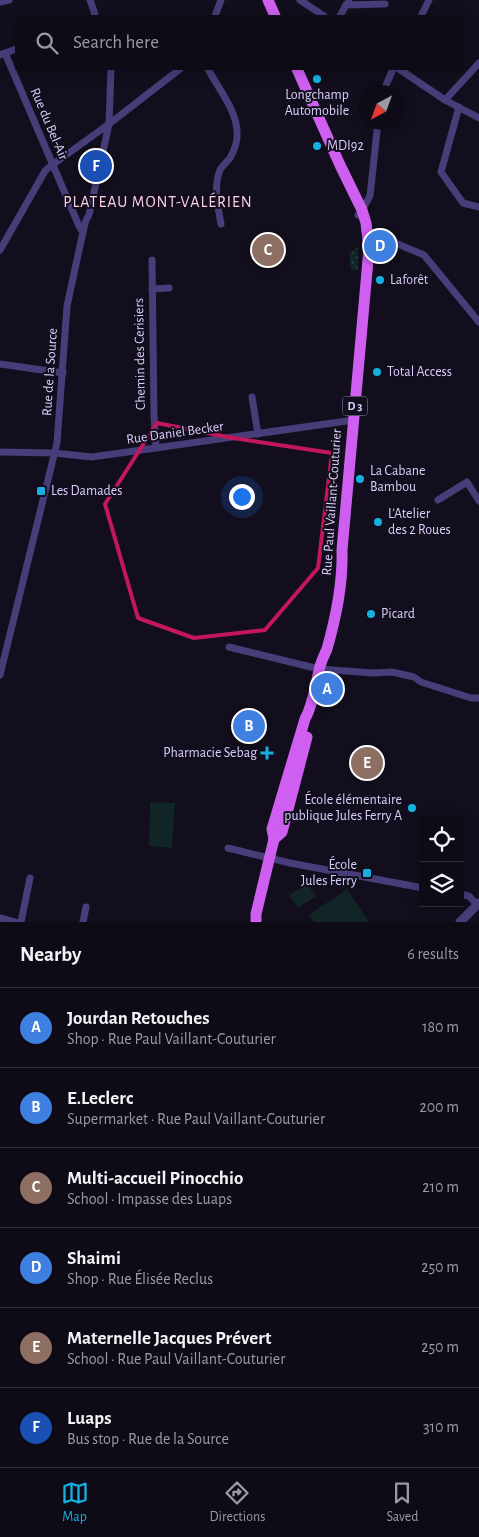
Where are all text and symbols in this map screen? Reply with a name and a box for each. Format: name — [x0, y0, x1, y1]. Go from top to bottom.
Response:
search box — [15, 15, 464, 70]
icon: search — [33, 29, 61, 57]
text: Search here — [73, 33, 159, 52]
marker: Longchamp Automobile — [311, 73, 323, 85]
north arrow — [359, 85, 404, 130]
street label: Rue du Bel-Air — [28, 86, 71, 163]
place label: Longchamp Automobile — [285, 88, 349, 118]
place label: MDI92 — [327, 139, 364, 153]
marker: MDI92 — [311, 140, 323, 152]
pin: F — [80, 147, 112, 185]
district label: PLATEAU MONT-VALÉRIEN — [63, 192, 253, 210]
pin: D — [364, 227, 396, 265]
pin: C — [252, 231, 284, 269]
place label: Laforêt — [390, 273, 429, 287]
marker: Laforêt — [374, 274, 386, 286]
street label: Chemin des Cerisiers — [132, 298, 148, 410]
street label: Rue de la Source — [40, 328, 60, 416]
place label: Total Access — [387, 365, 452, 379]
marker: Total Access — [371, 366, 383, 378]
road number: D 3 — [342, 396, 368, 416]
street label: Rue Daniel Becker — [126, 419, 225, 447]
street label: Rue Paul Vaillant-Couturier — [320, 428, 344, 576]
place label: La Cabane Bambou — [370, 464, 426, 494]
marker: La Cabane Bambou — [354, 473, 366, 485]
place label: Les Damades — [51, 484, 122, 498]
your location — [229, 484, 255, 510]
marker: Les Damades — [35, 485, 47, 497]
place label: L'Atelier des 2 Roues — [388, 507, 451, 537]
marker: L'Atelier des 2 Roues — [372, 516, 384, 528]
place label: Picard — [381, 607, 415, 621]
marker: Picard — [365, 608, 377, 620]
pin: A — [311, 670, 343, 708]
pin: B — [233, 707, 265, 745]
pin: E — [351, 744, 383, 782]
place label: Pharmacie Sebag — [163, 746, 257, 760]
marker: Pharmacie Sebag — [261, 747, 273, 759]
place label: École élémentaire publique Jules Ferry A — [284, 790, 402, 823]
marker: École élémentaire publique Jules Ferry A — [406, 802, 418, 814]
map controls — [419, 817, 464, 907]
button: locate — [419, 817, 464, 862]
place label: École Jules Ferry — [301, 855, 357, 888]
button: layers — [419, 862, 464, 907]
marker: École Jules Ferry — [361, 867, 373, 879]
text: Nearby — [20, 944, 81, 965]
text: 6 results — [407, 946, 459, 962]
text: Jourdan Retouches — [67, 1009, 210, 1028]
text: A — [31, 1019, 41, 1035]
text: 180 m — [422, 1019, 459, 1035]
text: Shop · Rue Paul Vaillant-Couturier — [67, 1031, 276, 1047]
text: E.Leclerc — [67, 1089, 133, 1108]
text: B — [31, 1099, 41, 1115]
text: 200 m — [419, 1099, 459, 1115]
text: Supermarket · Rue Paul Vaillant-Couturier — [67, 1111, 325, 1127]
text: Multi-accueil Pinocchio — [67, 1169, 243, 1188]
text: C — [32, 1179, 40, 1195]
text: 210 m — [422, 1179, 459, 1195]
text: School · Impasse des Luaps — [67, 1191, 232, 1207]
text: Shaimi — [67, 1249, 121, 1268]
text: D — [31, 1259, 41, 1275]
text: 250 m — [421, 1259, 459, 1275]
text: Shop · Rue Élisée Reclus — [67, 1271, 213, 1287]
text: Maternelle Jacques Prévert — [67, 1329, 271, 1348]
text: E — [32, 1339, 40, 1355]
text: 250 m — [421, 1339, 459, 1355]
text: School · Rue Paul Vaillant-Couturier — [67, 1351, 285, 1367]
text: Luaps — [67, 1409, 111, 1428]
text: F — [32, 1419, 40, 1435]
text: 310 m — [423, 1419, 459, 1435]
text: Bus stop · Rue de la Source — [67, 1431, 229, 1447]
tab: Map — [61, 1479, 89, 1526]
tab: Directions — [210, 1479, 265, 1526]
tab: Saved — [386, 1479, 418, 1526]

